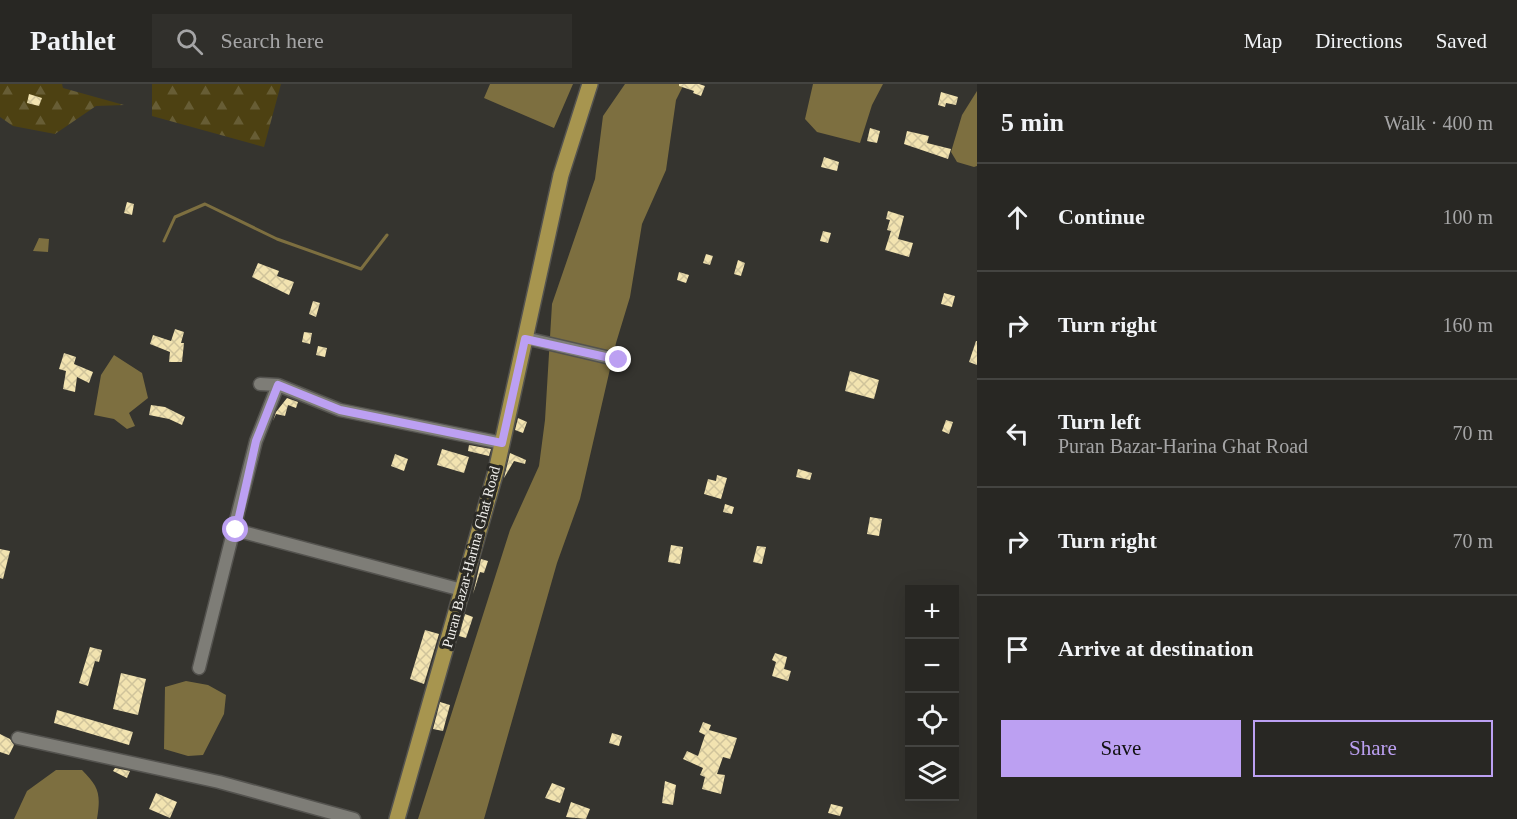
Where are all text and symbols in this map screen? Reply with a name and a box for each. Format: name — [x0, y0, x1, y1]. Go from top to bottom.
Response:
search box — [152, 14, 572, 68]
text: Pathlet — [30, 25, 116, 56]
icon: search — [173, 25, 206, 58]
text: Search here — [221, 28, 324, 53]
text: Map — [1244, 29, 1282, 53]
text: Directions — [1315, 29, 1403, 53]
text: Saved — [1436, 29, 1487, 53]
text: 5 min — [1001, 108, 1064, 137]
text: Walk · 400 m — [1384, 112, 1493, 134]
icon: ahead — [1001, 201, 1034, 234]
text: Continue — [1058, 204, 1145, 229]
text: 100 m — [1442, 206, 1493, 228]
icon: right — [1001, 309, 1034, 342]
text: Turn right — [1058, 312, 1157, 337]
text: 160 m — [1442, 314, 1493, 336]
route end — [605, 346, 631, 372]
text: Turn left — [1058, 409, 1141, 434]
icon: left — [1001, 417, 1034, 450]
text: 70 m — [1452, 422, 1493, 444]
text: Puran Bazar-Harina Ghat Road — [1058, 435, 1308, 457]
street label: Puran Bazar-Harina Ghat Road — [439, 464, 503, 650]
route start — [222, 516, 248, 542]
icon: right — [1001, 525, 1034, 558]
text: Turn right — [1058, 528, 1157, 553]
text: 70 m — [1452, 530, 1493, 552]
map controls — [905, 585, 959, 801]
button: + — [905, 585, 959, 639]
icon: arrive — [1001, 633, 1034, 666]
text: Arrive at destination — [1058, 636, 1254, 661]
button: − — [905, 639, 959, 693]
button: locate — [905, 693, 959, 747]
button: Save — [1001, 720, 1241, 777]
button: Share — [1253, 720, 1493, 777]
button: layers — [905, 747, 959, 801]

